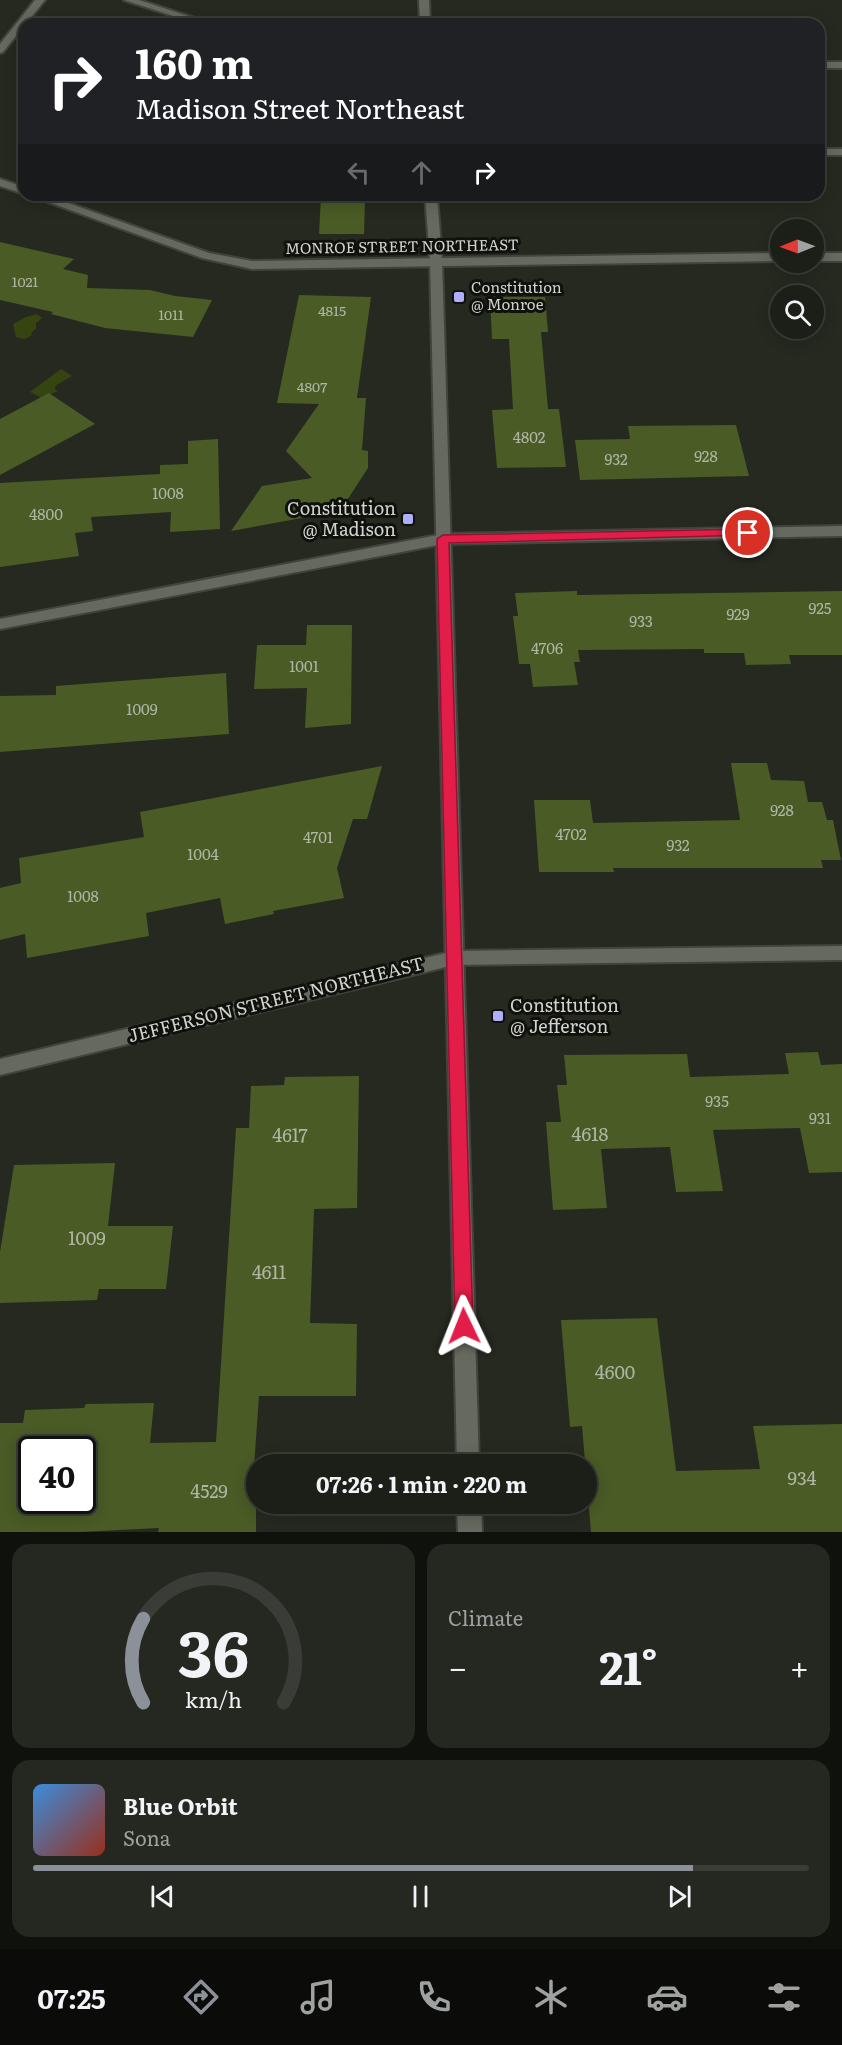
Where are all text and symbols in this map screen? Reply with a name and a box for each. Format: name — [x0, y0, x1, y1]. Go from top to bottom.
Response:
text: 160 m — [135, 30, 253, 92]
icon: right — [36, 42, 114, 120]
text: Madison Street Northeast — [135, 87, 464, 127]
icon: left — [342, 156, 375, 189]
icon: ahead — [405, 156, 438, 189]
icon: right — [468, 156, 501, 189]
north arrow — [770, 219, 824, 273]
map controls — [770, 219, 824, 339]
street label: MONROE STREET NORTHEAST — [285, 232, 519, 259]
house number: 1021 — [12, 271, 39, 291]
place label: Constitution @ Monroe — [471, 275, 562, 315]
button: search — [770, 285, 824, 339]
marker: Constitution @ Monroe — [452, 290, 466, 304]
house number: 4815 — [318, 300, 346, 320]
house number: 1011 — [158, 304, 184, 324]
house number: 4807 — [297, 376, 327, 396]
house number: 4802 — [513, 425, 546, 448]
house number: 928 — [694, 444, 718, 467]
house number: 932 — [604, 447, 628, 470]
house number: 1008 — [152, 481, 184, 504]
place label: Constitution @ Madison — [287, 494, 396, 542]
house number: 4800 — [29, 502, 63, 525]
pin — [722, 507, 773, 558]
marker: Constitution @ Madison — [401, 512, 415, 526]
icon: arrive — [731, 516, 764, 549]
house number: 925 — [809, 596, 832, 619]
house number: 929 — [726, 602, 750, 625]
house number: 933 — [629, 609, 653, 632]
house number: 4706 — [531, 636, 563, 659]
house number: 1001 — [289, 654, 319, 677]
house number: 1009 — [126, 697, 158, 720]
house number: 928 — [770, 798, 794, 821]
house number: 4702 — [555, 822, 587, 845]
house number: 4701 — [303, 825, 333, 848]
house number: 932 — [666, 833, 690, 856]
house number: 1004 — [187, 842, 219, 865]
house number: 1008 — [67, 884, 99, 907]
street label: JEFFERSON STREET NORTHEAST — [125, 949, 426, 1048]
place label: Constitution @ Jefferson — [510, 991, 619, 1039]
marker: Constitution @ Jefferson — [491, 1009, 505, 1023]
house number: 935 — [705, 1089, 729, 1112]
house number: 931 — [809, 1106, 831, 1129]
house number: 4618 — [572, 1120, 608, 1147]
house number: 4617 — [272, 1121, 308, 1148]
house number: 1009 — [68, 1224, 106, 1251]
house number: 4611 — [252, 1258, 286, 1285]
position arrow — [432, 1294, 496, 1358]
house number: 4600 — [595, 1358, 635, 1385]
speed limit sign: 40 — [18, 1436, 96, 1514]
house number: 934 — [788, 1464, 817, 1491]
text: 07:26 · 1 min · 220 m — [316, 1467, 527, 1500]
house number: 4529 — [190, 1477, 228, 1504]
text: Climate — [448, 1602, 523, 1632]
text: 36 — [178, 1604, 249, 1696]
text: 21° — [599, 1632, 658, 1699]
text: − — [448, 1641, 467, 1690]
text: + — [790, 1641, 809, 1690]
text: km/h — [185, 1683, 242, 1715]
text: Blue Orbit — [123, 1789, 238, 1822]
text: Sona — [123, 1822, 171, 1852]
icon: previous — [146, 1880, 179, 1913]
icon: pause — [404, 1880, 437, 1913]
icon: next — [663, 1880, 696, 1913]
icon: directions — [180, 1976, 222, 2018]
icon: music — [297, 1976, 339, 2018]
icon: phone — [413, 1976, 455, 2018]
icon: climate — [530, 1976, 572, 2018]
icon: car — [646, 1976, 688, 2018]
icon: filters — [763, 1976, 805, 2018]
text: 07:25 — [37, 1977, 106, 2017]

